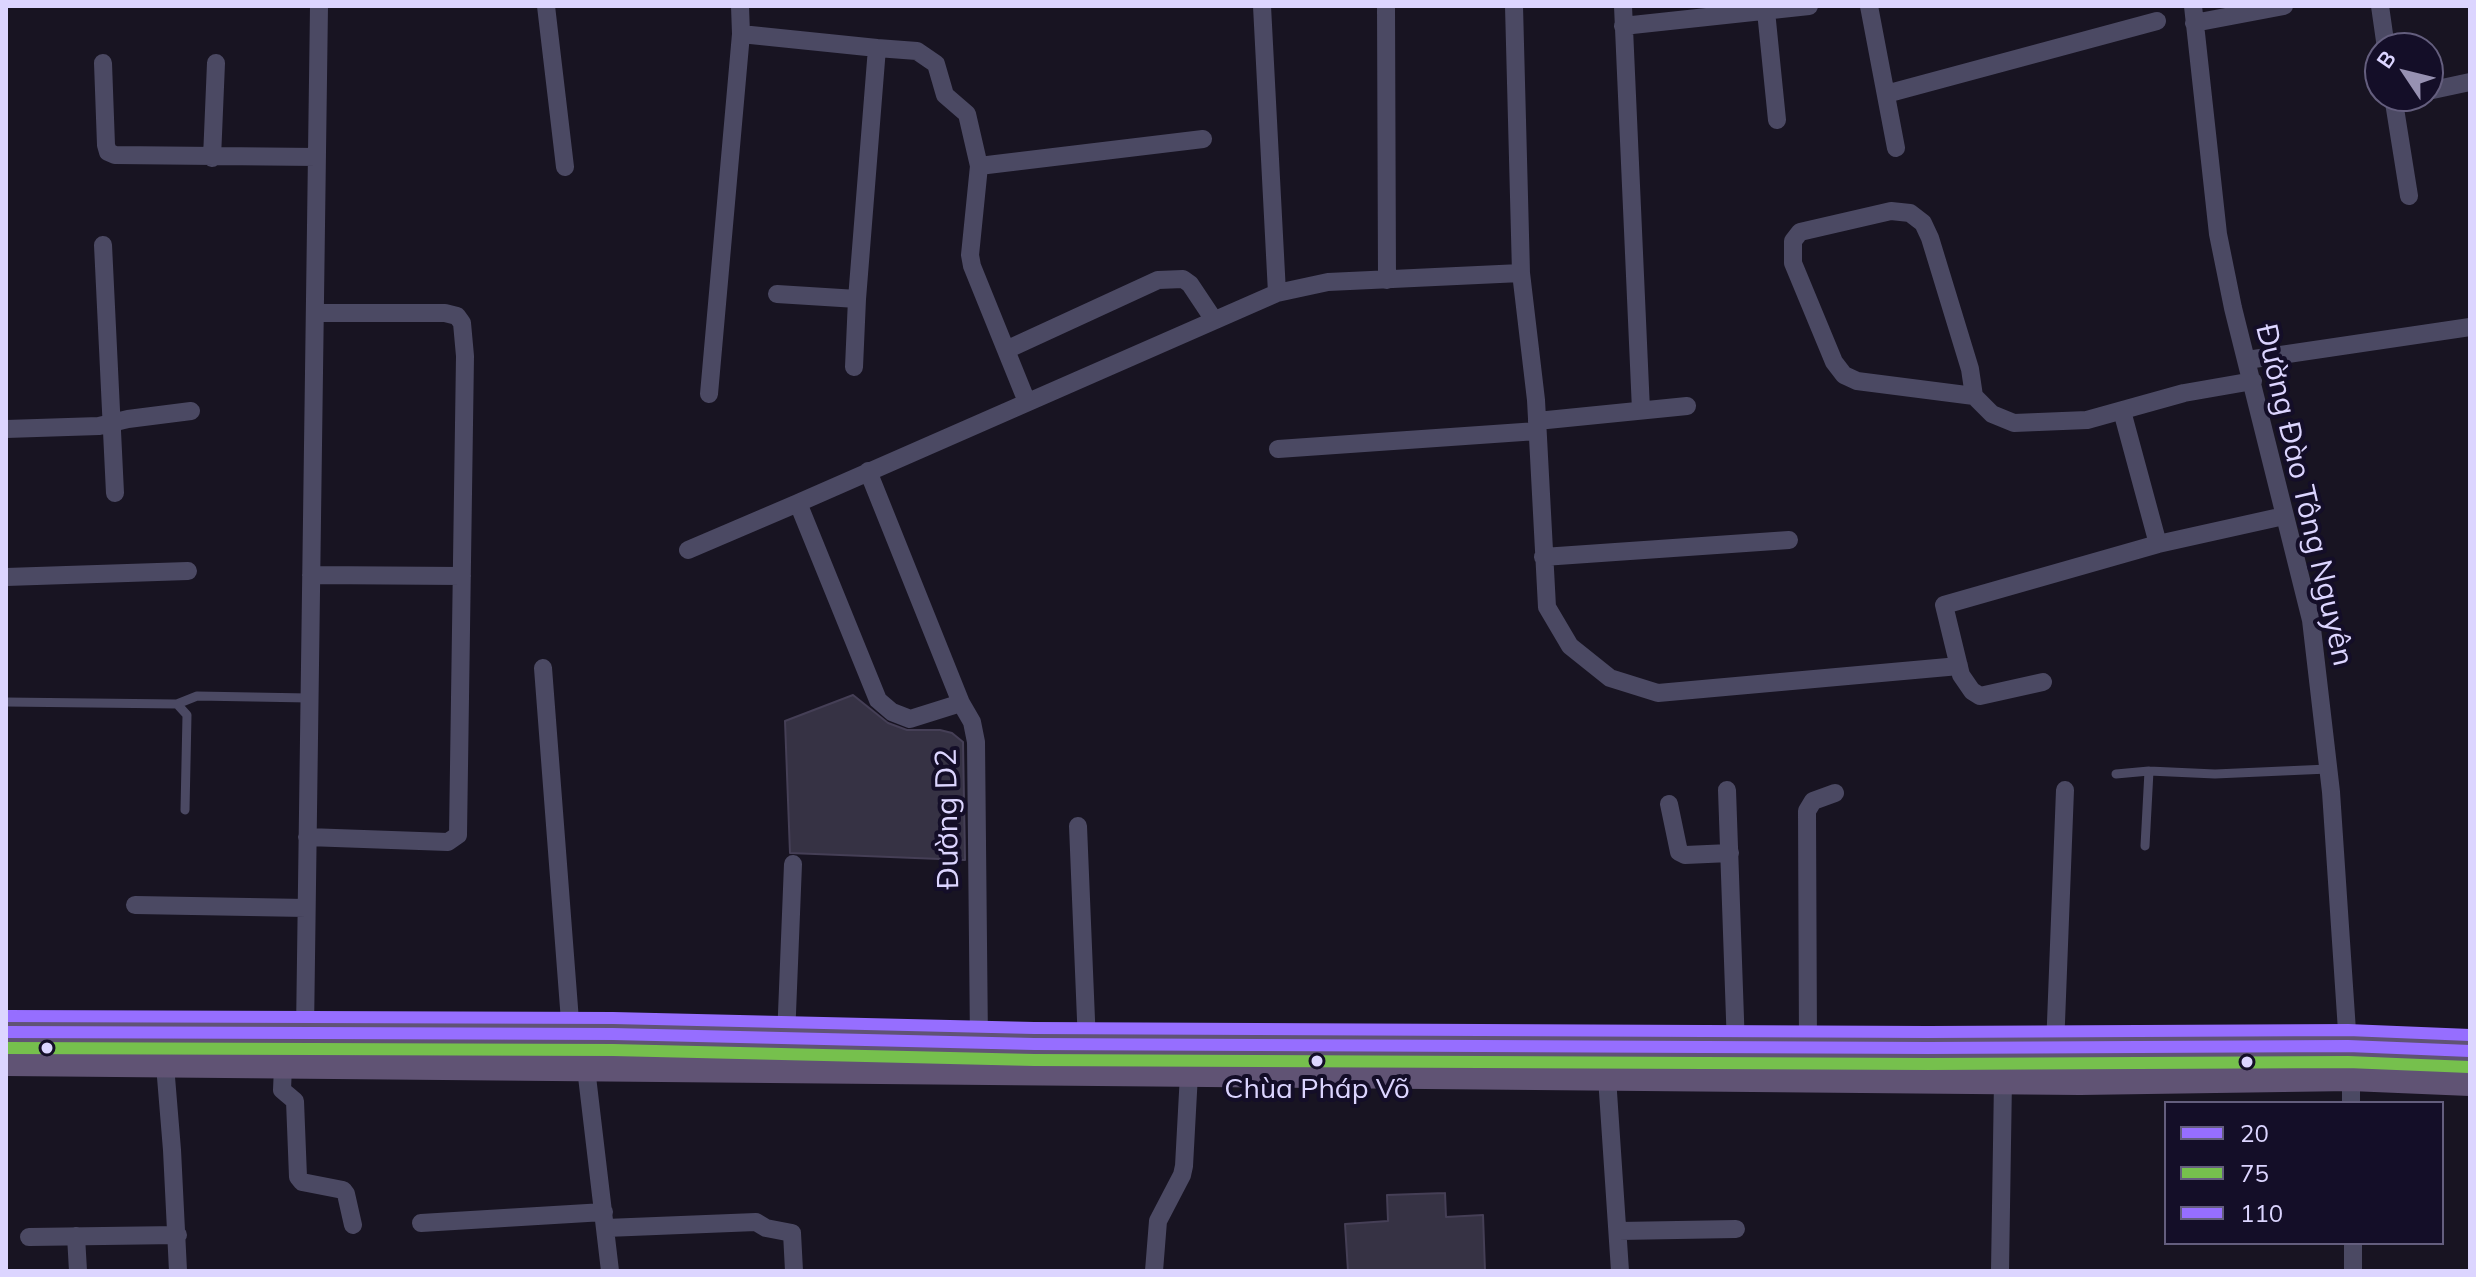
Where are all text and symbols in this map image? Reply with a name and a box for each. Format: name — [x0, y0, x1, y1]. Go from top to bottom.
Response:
north arrow — [2364, 32, 2444, 112]
text: B — [2370, 45, 2402, 74]
street label: Đường Đào Tông Nguyên — [2247, 321, 2361, 669]
street label: Đường D2 — [929, 748, 967, 890]
unlabelled marker — [39, 1040, 55, 1056]
marker: Chùa Pháp Võ — [1309, 1053, 1325, 1069]
unlabelled marker — [2239, 1054, 2255, 1070]
place label: Chùa Pháp Võ — [1224, 1073, 1410, 1107]
legend — [2164, 1101, 2444, 1245]
text: 20 — [2240, 1118, 2269, 1148]
text: 75 — [2240, 1158, 2269, 1188]
text: 110 — [2240, 1198, 2283, 1228]

